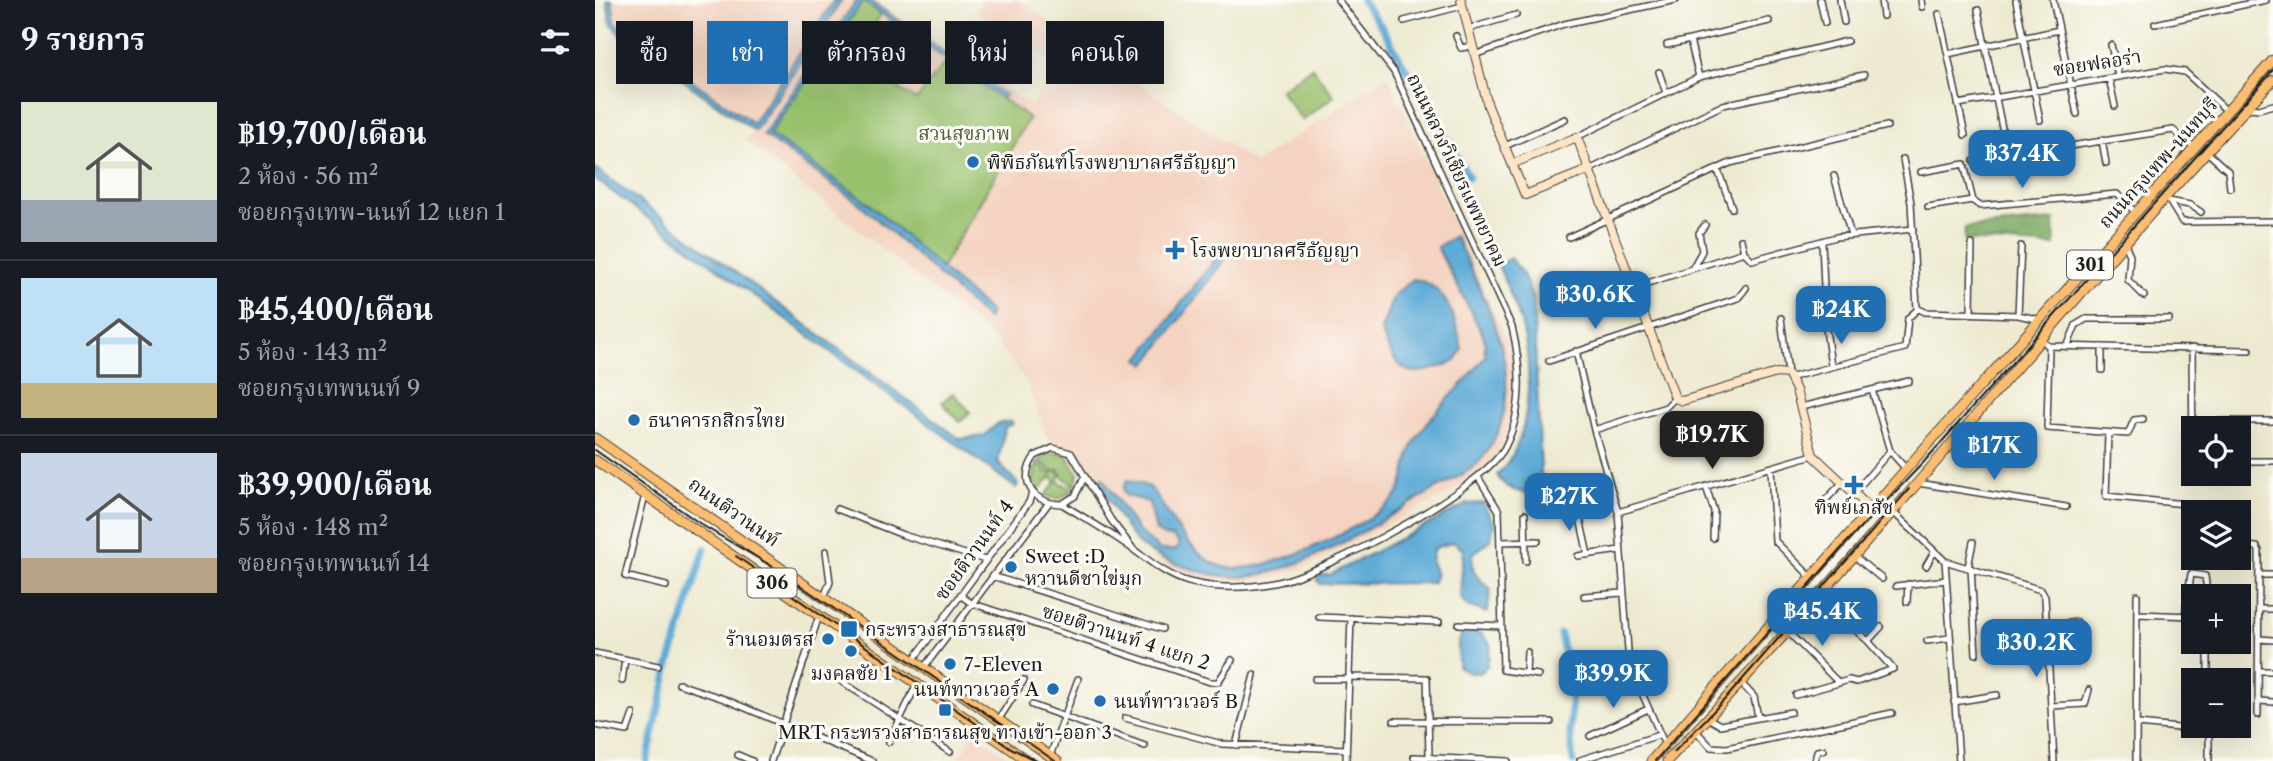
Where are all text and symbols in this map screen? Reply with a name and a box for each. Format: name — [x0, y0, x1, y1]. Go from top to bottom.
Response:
text: 9 รายการ — [21, 21, 145, 58]
chip: ซื้อ — [616, 21, 693, 84]
chip: เช่า — [707, 21, 788, 84]
chip: ตัวกรอง — [802, 21, 931, 84]
chip: ใหม่ — [945, 21, 1032, 84]
chip: คอนโด — [1046, 21, 1164, 84]
icon: filters — [536, 23, 574, 61]
street label: ซอยฟลอร่า — [2051, 45, 2143, 81]
street label: ถนนหลวงวิเชียรแพทยาคม — [1402, 70, 1512, 270]
street label: ถนนกรุงเทพ-นนทบุรี — [2094, 93, 2223, 234]
text: ฿19,700/เดือน — [238, 115, 427, 152]
park label: สวนสุขภาพ — [918, 122, 1010, 146]
icon: home — [77, 130, 161, 214]
pin: ฿37.4K — [1965, 130, 2079, 190]
text: ฿37.4K — [1985, 139, 2059, 167]
place label: พิพิธภัณฑ์โรงพยาบาลศรีธัญญา — [987, 148, 1236, 174]
marker: พิพิธภัณฑ์โรงพยาบาลศรีธัญญา — [965, 154, 981, 170]
text: 2 ห้อง · 56 m² — [238, 162, 378, 190]
text: ซอยกรุงเทพ-นนท์ 12 แยก 1 — [238, 198, 505, 226]
place label: โรงพยาบาลศรีธัญญา — [1190, 236, 1359, 262]
marker: โรงพยาบาลศรีธัญญา — [1165, 240, 1185, 260]
road number: 301 — [2067, 250, 2113, 279]
pin: ฿30.6K — [1538, 272, 1652, 331]
text: ฿30.6K — [1556, 280, 1634, 308]
pin: ฿24K — [1800, 286, 1882, 346]
text: ฿45,400/เดือน — [238, 291, 433, 328]
text: ฿24K — [1812, 295, 1870, 323]
icon: home — [77, 306, 161, 390]
text: 5 ห้อง · 143 m² — [238, 338, 387, 366]
text: ซอยกรุงเทพนนท์ 9 — [238, 374, 420, 402]
place label: ธนาคารกสิกรไทย — [648, 407, 785, 432]
marker: ธนาคารกสิกรไทย — [626, 412, 642, 428]
pin: ฿19.7K — [1655, 412, 1769, 471]
map controls — [2181, 416, 2251, 738]
button: locate — [2181, 416, 2251, 486]
text: ฿19.7K — [1676, 420, 1748, 448]
pin: ฿17K — [1953, 422, 2035, 482]
text: ฿17K — [1967, 431, 2021, 459]
text: ฿39,900/เดือน — [238, 466, 432, 503]
street label: ถนนติวานนท์ — [684, 472, 784, 552]
pin: ฿27K — [1528, 474, 1610, 533]
marker: ทิพย์เภสัช — [1846, 477, 1862, 493]
icon: home — [77, 481, 161, 565]
text: ฿27K — [1541, 482, 1597, 510]
street label: ซอยติวานนท์ 4 — [930, 495, 1018, 605]
place label: ทิพย์เภสัช — [1815, 496, 1893, 519]
button: layers — [2181, 500, 2251, 570]
text: 5 ห้อง · 148 m² — [238, 513, 388, 541]
place label: Sweet :D หวานดีชาไข่มุก — [1025, 545, 1142, 591]
text: ซอยกรุงเทพนนท์ 14 — [238, 549, 430, 577]
marker: Sweet :D หวานดีชาไข่มุก — [1003, 559, 1019, 575]
road number: 306 — [747, 568, 797, 598]
button: + — [2181, 584, 2251, 654]
pin: ฿45.4K — [1765, 588, 1879, 648]
text: ฿45.4K — [1783, 597, 1861, 625]
street label: ซอยติวานนท์ 4 แยก 2 — [1039, 599, 1213, 675]
place label: กระทรวงสาธารณสุข — [865, 618, 1027, 642]
marker: กระทรวงสาธารณสุข — [839, 619, 859, 639]
pin: ฿30.2K — [1979, 620, 2093, 679]
place label: ร้านอมตรส — [726, 628, 814, 651]
text: ฿30.2K — [1997, 628, 2075, 656]
marker: ร้านอมตรส — [820, 631, 836, 647]
marker: มงคลชัย 1 — [843, 643, 859, 659]
pin: ฿39.9K — [1556, 650, 1670, 710]
place label: 7-Eleven — [964, 653, 1043, 676]
marker: 7-Eleven — [942, 656, 958, 672]
text: ฿39.9K — [1575, 659, 1651, 687]
place label: มงคลชัย 1 — [811, 662, 891, 685]
button: − — [2181, 668, 2251, 738]
place label: นนท์ทาวเวอร์ A — [914, 678, 1040, 701]
marker: นนท์ทาวเวอร์ A — [1045, 681, 1061, 697]
place label: นนท์ทาวเวอร์ B — [1114, 690, 1238, 713]
marker: นนท์ทาวเวอร์ B — [1092, 693, 1108, 709]
marker: MRT กระทรวงสาธารณสุข ทางเข้า-ออก 3 — [937, 702, 953, 718]
place label: MRT กระทรวงสาธารณสุข ทางเข้า-ออก 3 — [778, 721, 1112, 745]

